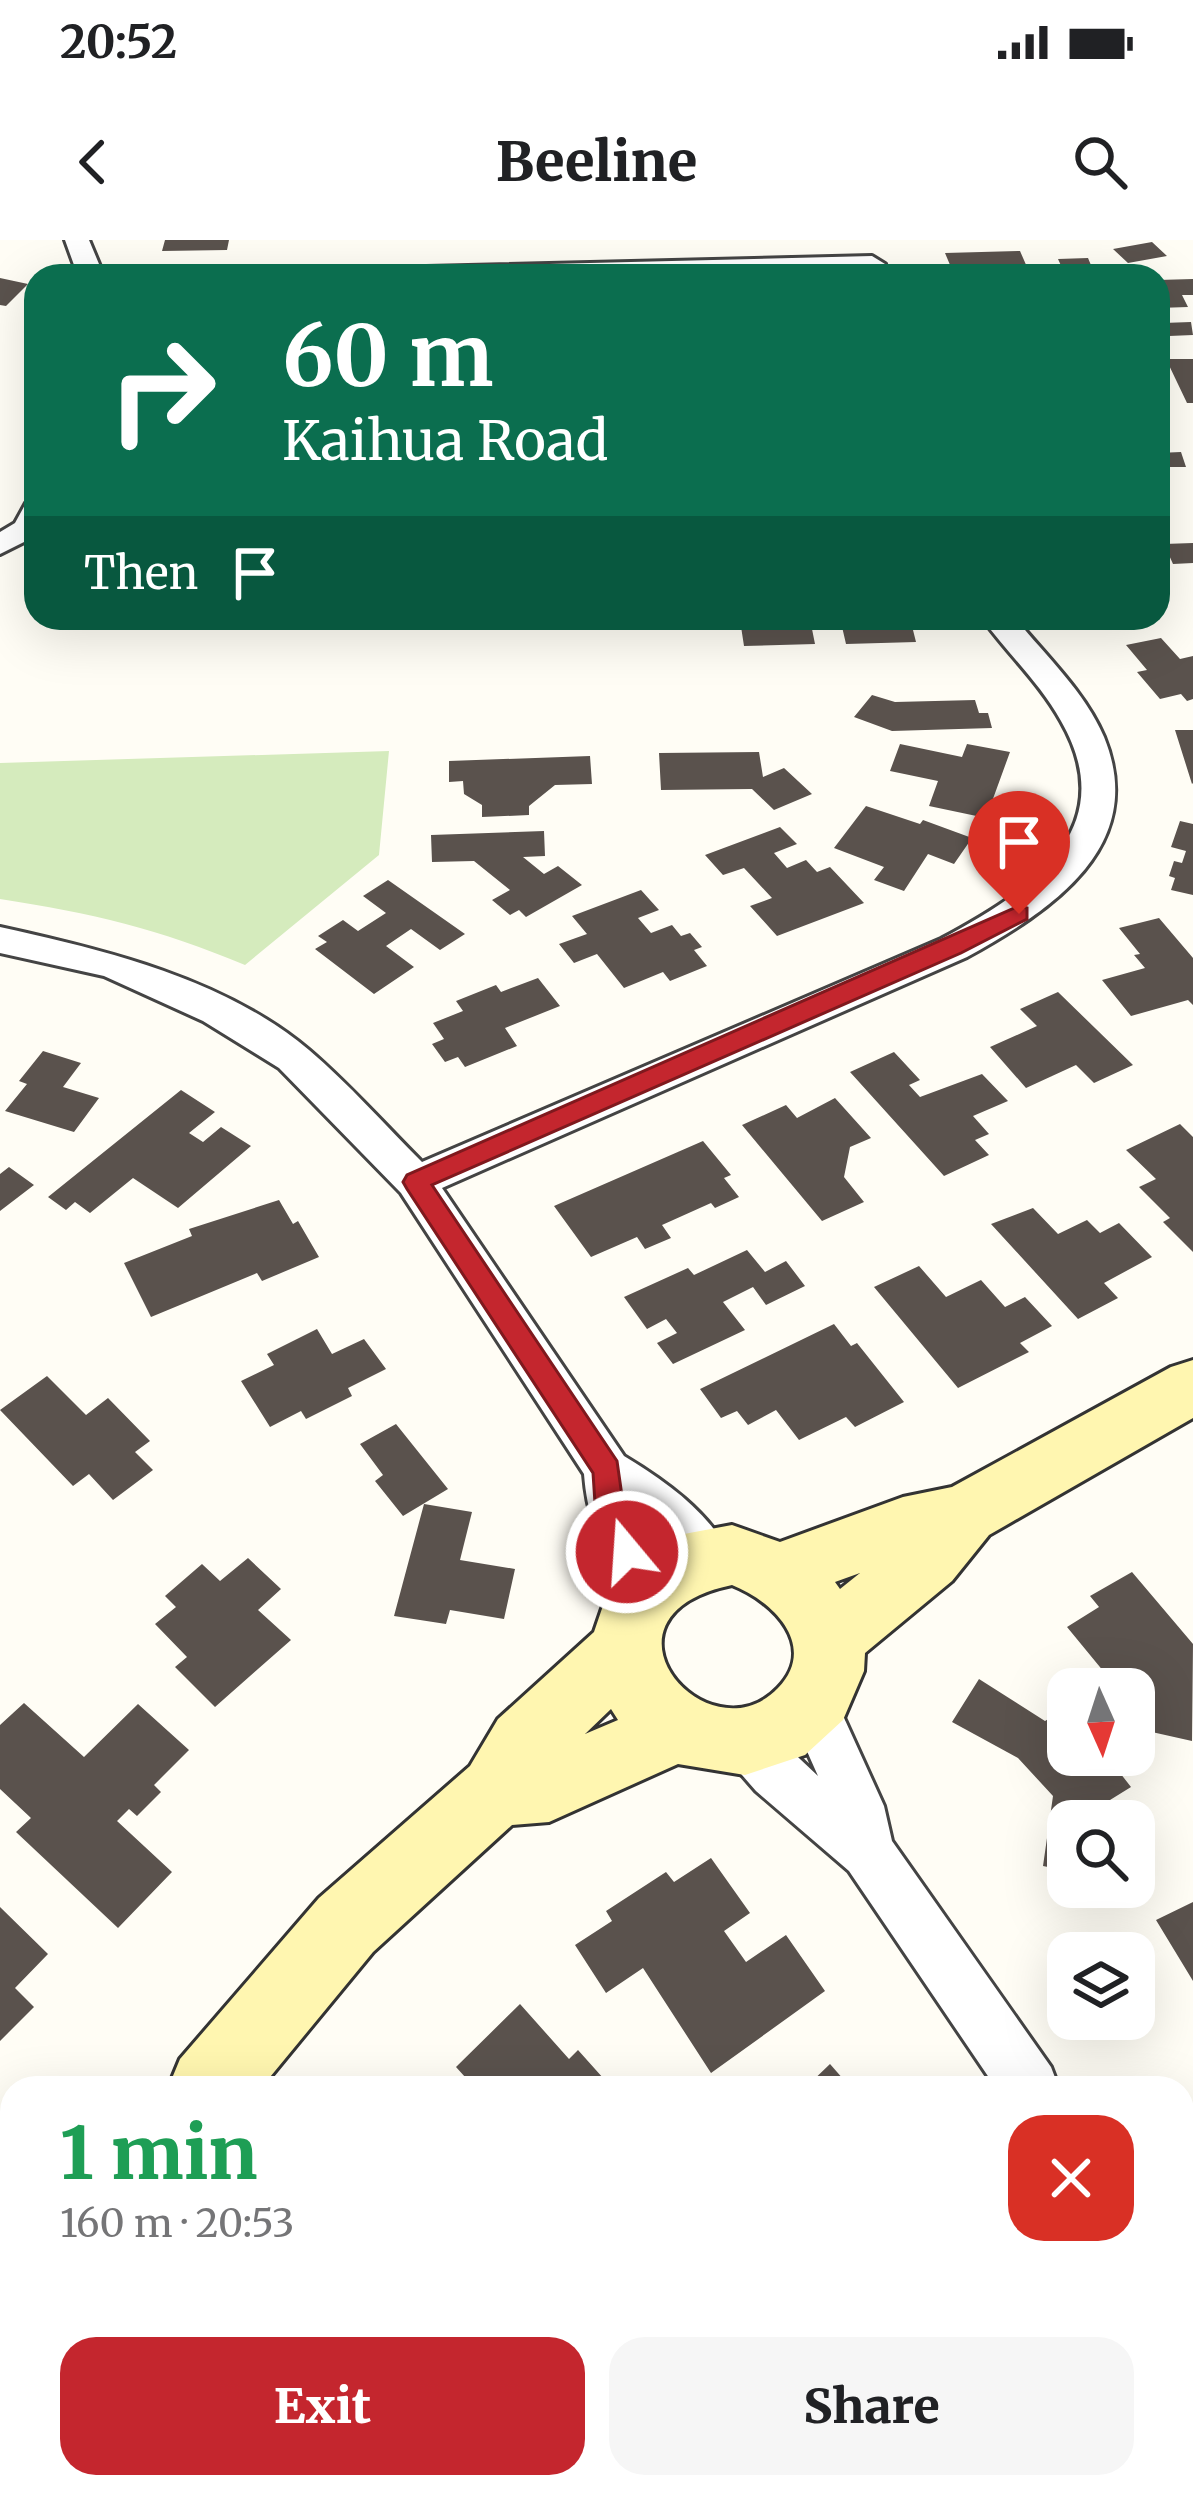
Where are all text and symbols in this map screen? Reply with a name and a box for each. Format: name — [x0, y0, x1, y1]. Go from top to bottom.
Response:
text: 20:52 — [60, 14, 177, 70]
text: Beeline — [496, 128, 697, 196]
icon: back — [60, 129, 126, 195]
icon: search — [1067, 129, 1133, 195]
text: 60 m — [282, 303, 493, 409]
icon: right — [84, 312, 240, 468]
text: Kaihua Road — [282, 407, 608, 475]
icon: arrive — [222, 540, 288, 606]
text: Then — [84, 545, 198, 601]
pin — [968, 791, 1070, 914]
icon: arrive — [986, 809, 1052, 875]
position arrow — [564, 1489, 690, 1615]
north arrow — [1047, 1668, 1155, 1776]
map controls — [1047, 1668, 1155, 2040]
button: search — [1047, 1800, 1155, 1908]
button: layers — [1047, 1932, 1155, 2040]
text: 1 min — [60, 2108, 257, 2199]
button: close — [1008, 2115, 1134, 2241]
text: 160 m · 20:53 — [60, 2199, 294, 2248]
button: Exit — [60, 2337, 585, 2475]
button: Share — [609, 2337, 1134, 2475]

